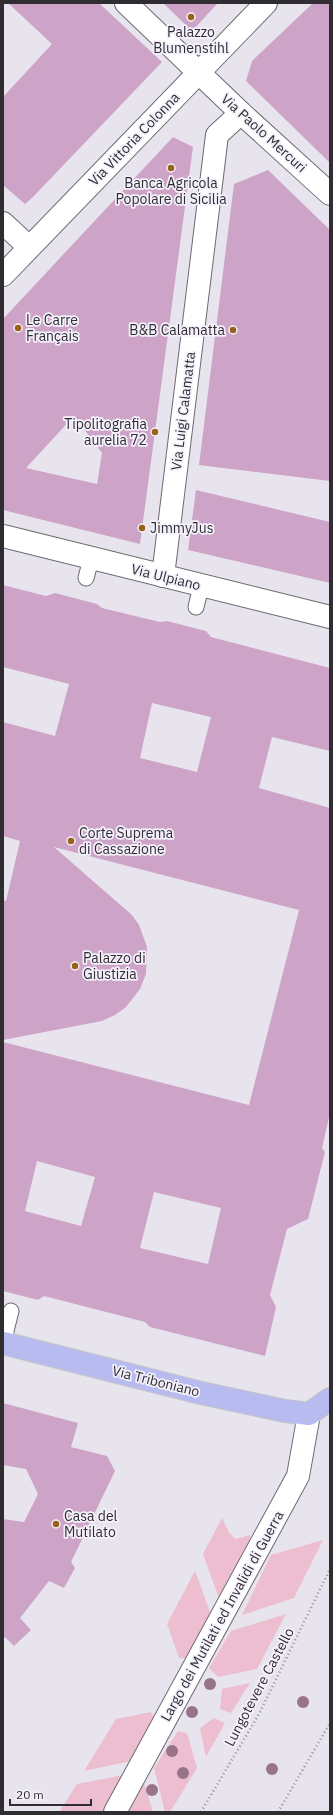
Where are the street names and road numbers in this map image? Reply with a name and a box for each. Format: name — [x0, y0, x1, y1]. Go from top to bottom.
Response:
street label: Via Vittoria Colonna — [85, 88, 184, 190]
street label: Via Paolo Mercuri — [217, 90, 311, 176]
street label: Via Luigi Calamatta — [167, 350, 199, 471]
street label: Via Ulpiano — [129, 560, 203, 594]
street label: Via Triboniano — [110, 1361, 202, 1401]
street label: Largo dei Mutilati ed Invalidi di Guerra — [156, 1507, 288, 1724]
street label: Lungotevere Castello — [220, 1624, 298, 1749]

